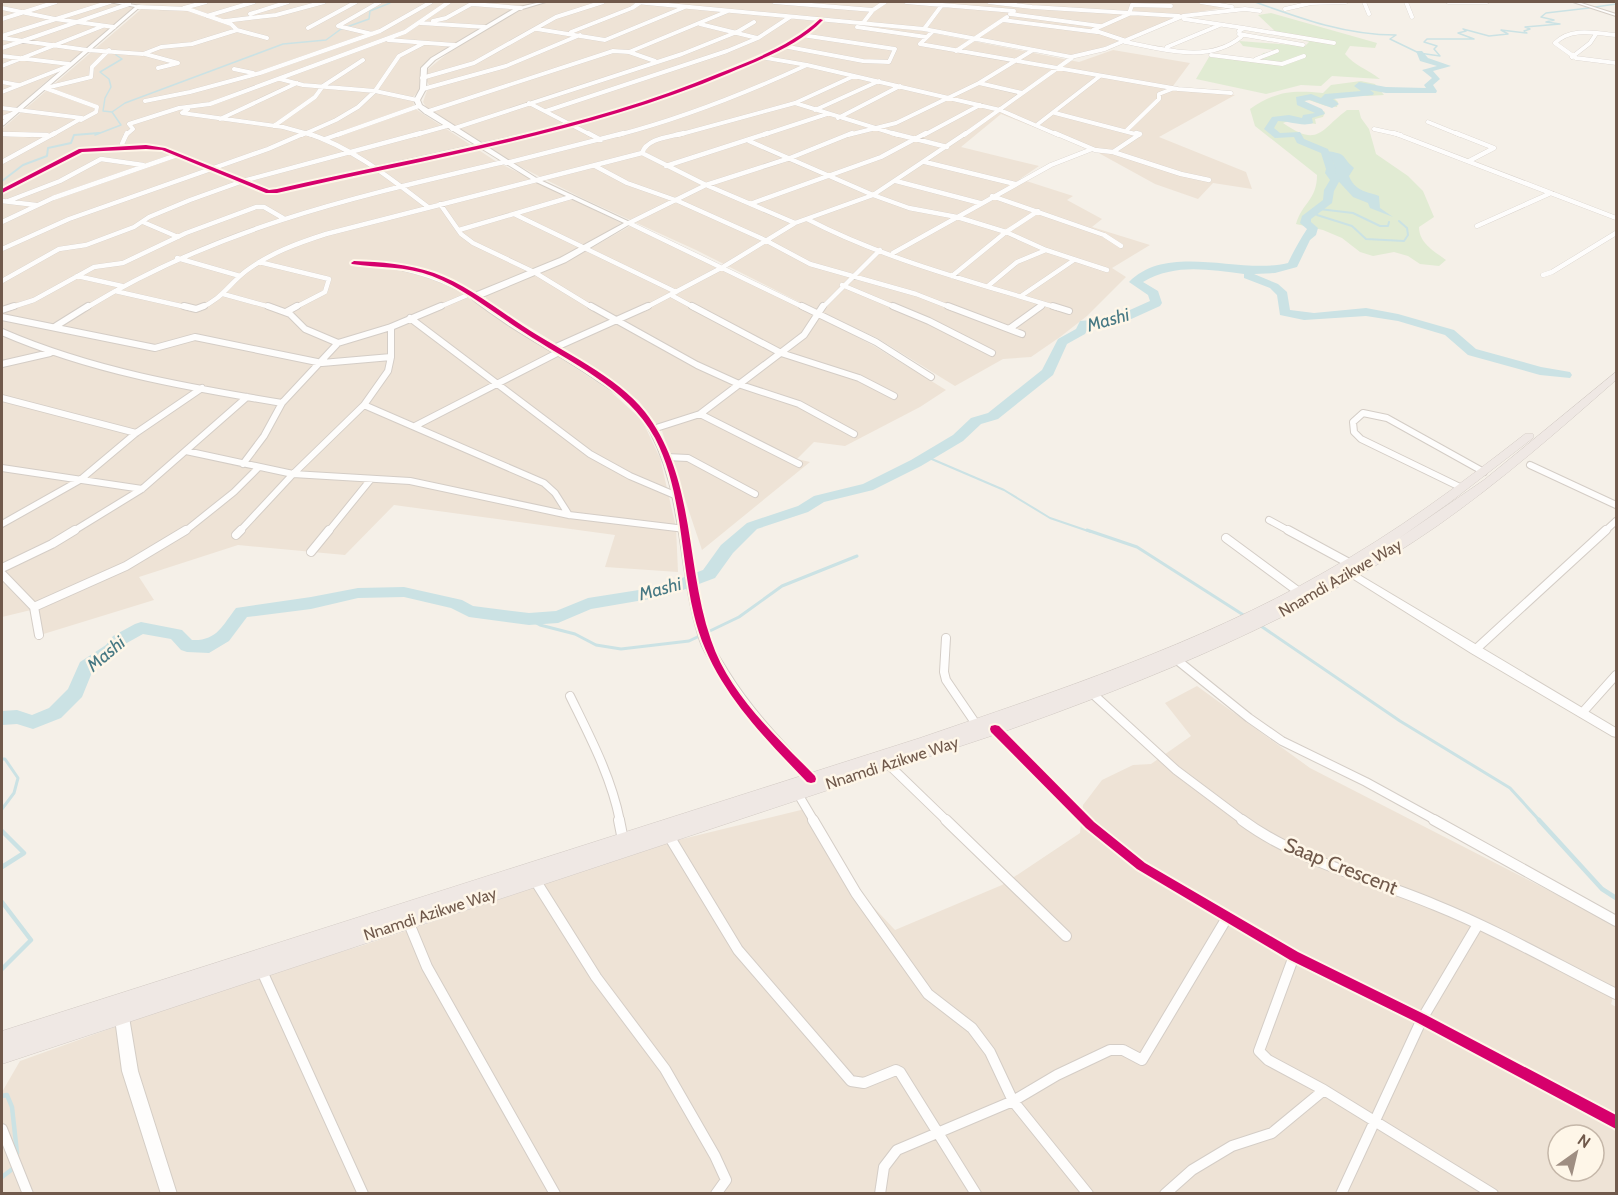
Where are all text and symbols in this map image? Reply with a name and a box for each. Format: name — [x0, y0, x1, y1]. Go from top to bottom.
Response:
water label: Mashi — [1083, 303, 1133, 337]
street label: Nnamdi Azikwe Way — [1275, 535, 1405, 621]
water label: Mashi — [635, 573, 685, 605]
water label: Mashi — [82, 631, 130, 677]
street label: Nnamdi Azikwe Way — [823, 733, 961, 793]
street label: Saap Crescent — [1281, 832, 1401, 900]
street label: Nnamdi Azikwe Way — [361, 884, 499, 944]
north arrow — [1546, 1123, 1606, 1183]
text: N — [1574, 1130, 1594, 1152]

